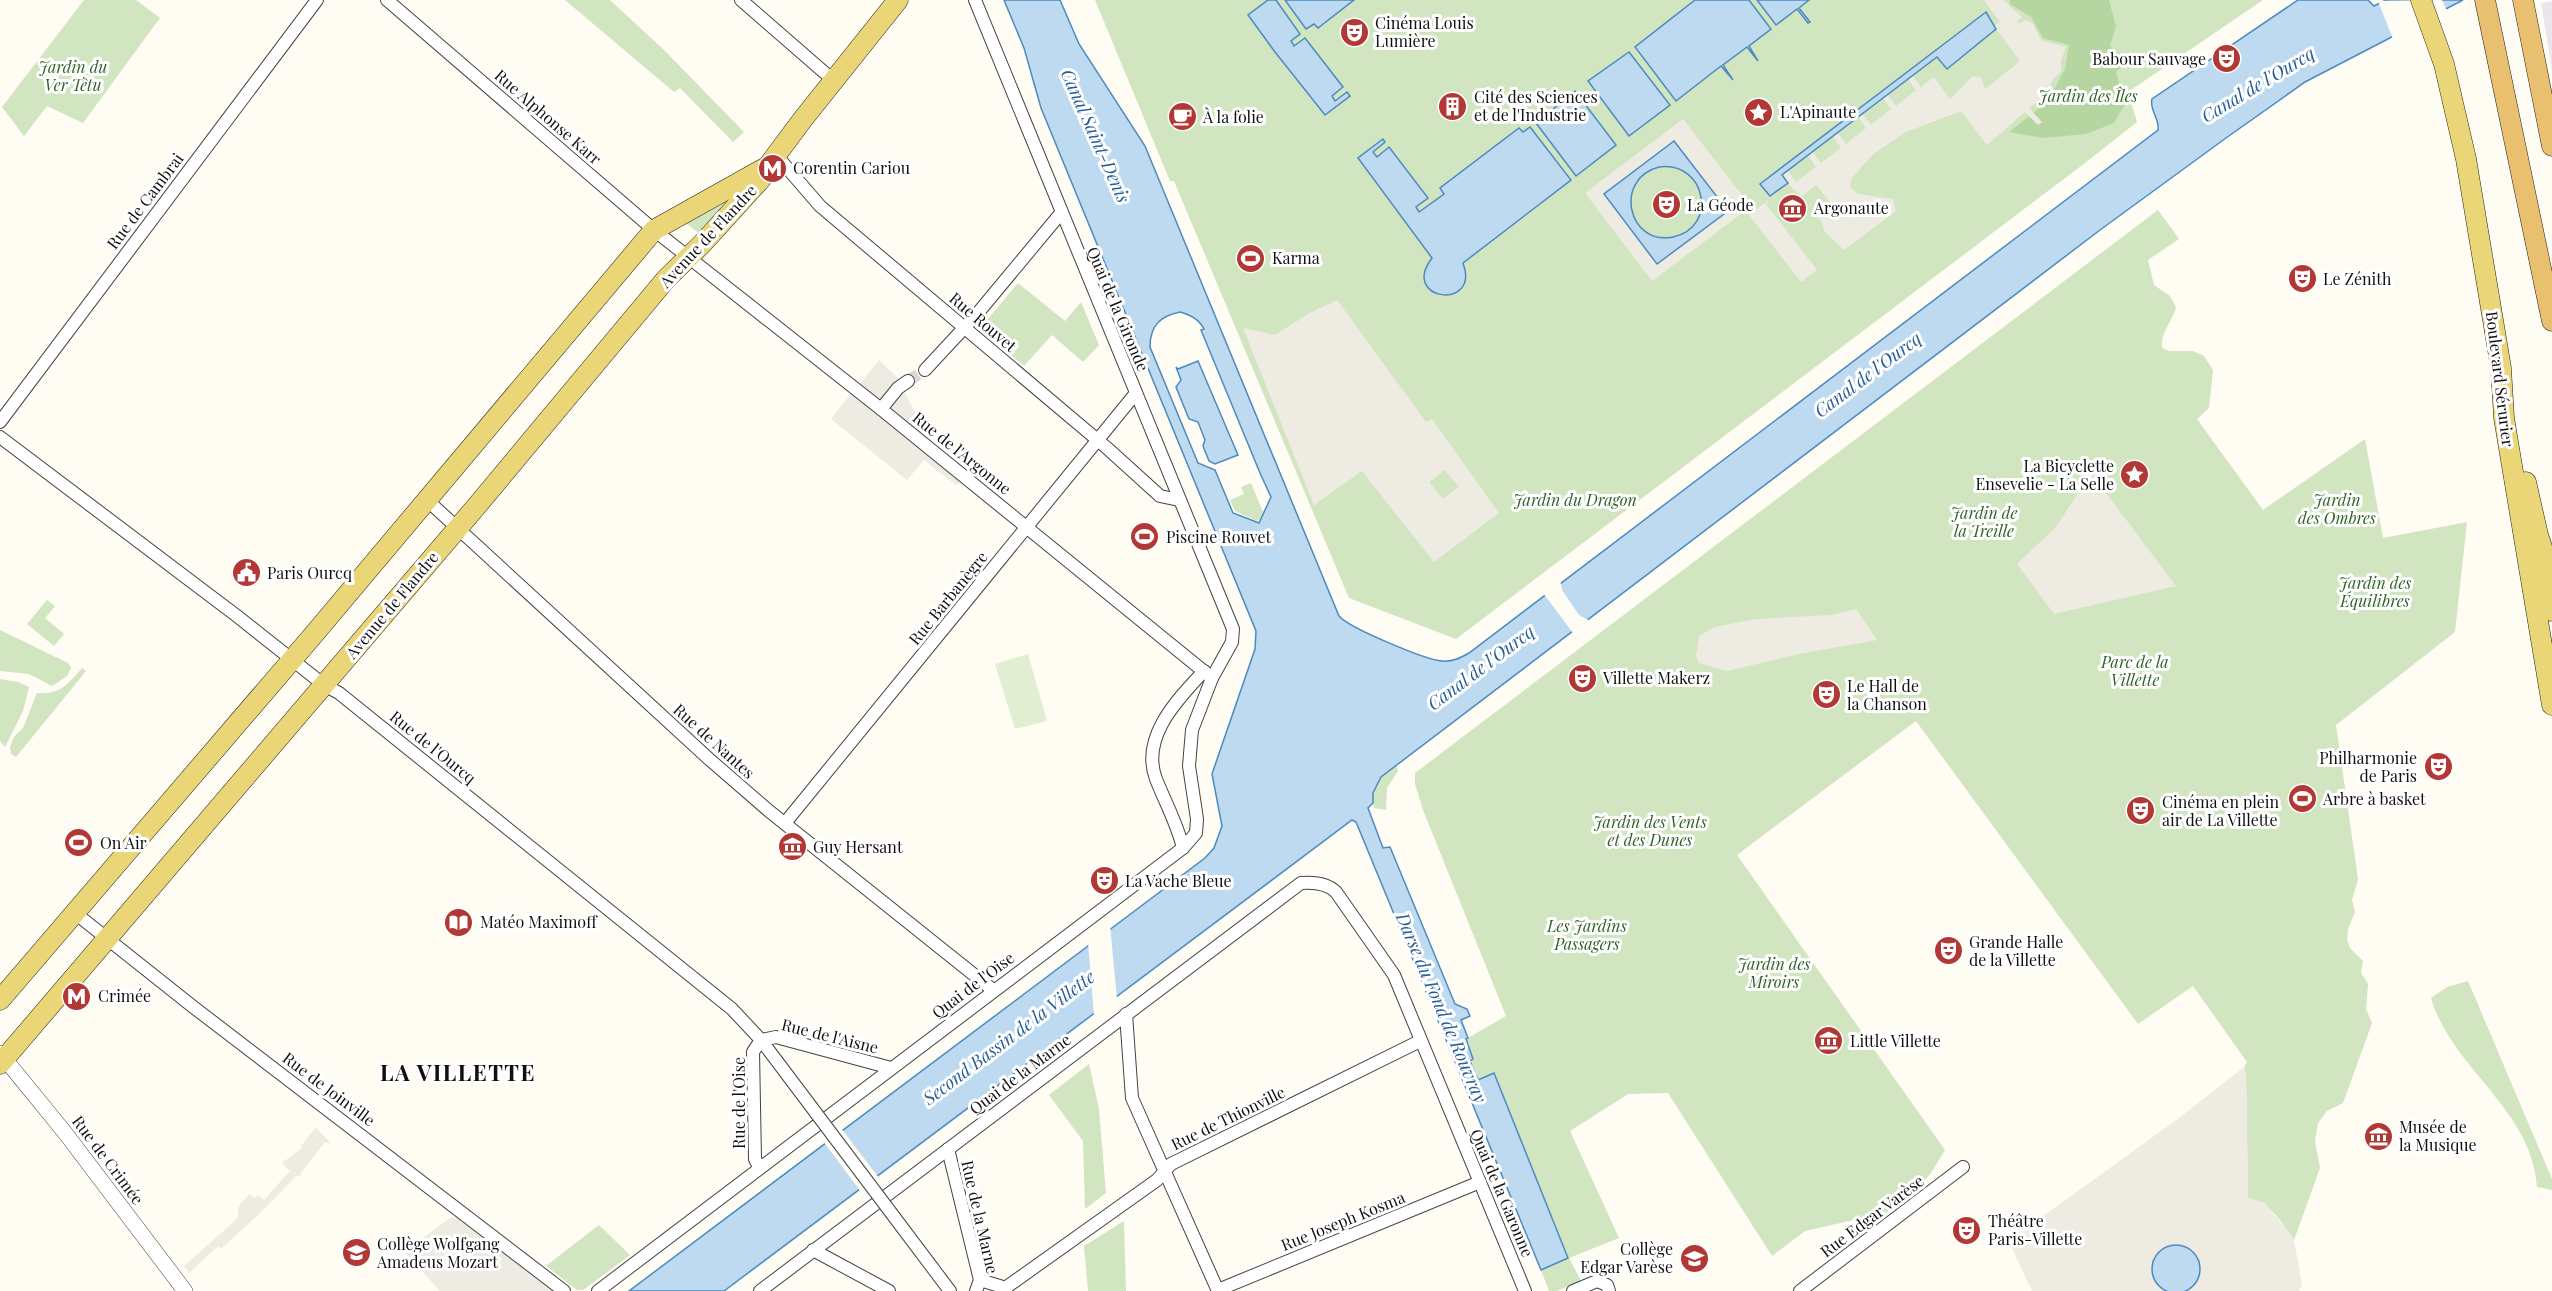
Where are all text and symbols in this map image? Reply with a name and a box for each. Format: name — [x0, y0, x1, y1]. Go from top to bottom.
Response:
place label: Cinéma Louis Lumière — [1375, 12, 1474, 51]
theatre icon: Cinéma Louis Lumière — [1338, 16, 1370, 48]
water label: Canal de l'Ourcq — [2196, 41, 2319, 127]
theatre icon: Babour Sauvage — [2211, 43, 2243, 75]
place label: Babour Sauvage — [2092, 48, 2206, 69]
park label: Jardin du Ver Têtu — [39, 56, 107, 95]
street label: Rue Alphonse Karr — [491, 64, 606, 169]
water label: Canal Saint-Denis — [1056, 65, 1136, 206]
park label: Jardin des Îles — [2038, 85, 2138, 106]
place label: Cité des Sciences et de l'Industrie — [1474, 86, 1598, 125]
building icon: Cité des Sciences et de l'Industrie — [1437, 90, 1469, 122]
place icon: L'Apinaute — [1743, 96, 1775, 128]
cafe icon: À la folie — [1166, 101, 1198, 133]
place label: L'Apinaute — [1780, 101, 1856, 122]
place label: À la folie — [1202, 106, 1264, 127]
street label: Rue de Cambrai — [102, 148, 188, 253]
metro station icon: Corentin Cariou — [756, 152, 788, 184]
place label: Corentin Cariou — [793, 157, 910, 178]
street label: Avenue de Flandre — [654, 180, 761, 292]
theatre icon: La Géode — [1650, 189, 1682, 221]
museum icon: Argonaute — [1777, 192, 1809, 224]
place label: La Géode — [1687, 194, 1754, 215]
place label: Argonaute — [1813, 197, 1889, 218]
sports icon: Karma — [1235, 242, 1267, 274]
street label: Quai de la Gironde — [1083, 243, 1154, 374]
place label: Karma — [1272, 247, 1320, 268]
theatre icon: Le Zénith — [2286, 263, 2318, 295]
place label: Le Zénith — [2323, 268, 2392, 289]
street label: Rue Rouvet — [945, 287, 1022, 356]
street label: Boulevard Sérurier — [2482, 310, 2519, 448]
water label: Canal de l'Ourcq — [1809, 326, 1926, 422]
street label: Rue de l'Argonne — [909, 406, 1016, 499]
place label: La Bicyclette Ensevelie - La Selle — [1975, 455, 2114, 494]
place icon: La Bicyclette Ensevelie - La Selle — [2119, 459, 2151, 491]
park label: Jardin du Dragon — [1513, 489, 1637, 510]
park label: Jardin des Ombres — [2298, 489, 2376, 528]
park label: Jardin de la Treille — [1951, 502, 2017, 541]
sports icon: Piscine Rouvet — [1129, 521, 1161, 553]
place label: Piscine Rouvet — [1166, 526, 1272, 547]
street label: Avenue de Flandre — [340, 547, 443, 663]
street label: Rue Barbanègre — [903, 547, 992, 649]
public building icon: Paris Ourcq — [230, 557, 262, 589]
place label: Paris Ourcq — [267, 562, 352, 583]
park label: Jardin des Équilibres — [2339, 572, 2411, 611]
water label: Canal de l'Ourcq — [1422, 619, 1539, 715]
park label: Parc de la Villette — [2100, 651, 2169, 690]
theatre icon: Villette Makerz — [1566, 662, 1598, 694]
place label: Villette Makerz — [1602, 667, 1711, 688]
place label: Le Hall de la Chanson — [1847, 675, 1927, 714]
theatre icon: Le Hall de la Chanson — [1810, 679, 1842, 711]
street label: Rue de Nantes — [669, 699, 759, 783]
street label: Rue de l'Ourcq — [386, 705, 481, 788]
place label: Philharmonie de Paris — [2319, 747, 2417, 786]
theatre icon: Philharmonie de Paris — [2422, 751, 2454, 783]
sports icon: Arbre à basket — [2286, 783, 2318, 815]
place label: Arbre à basket — [2322, 788, 2426, 809]
place label: Cinéma en plein air de La Villette — [2162, 791, 2279, 830]
theatre icon: Cinéma en plein air de La Villette — [2125, 795, 2157, 827]
park label: Jardin des Vents et des Dunes — [1593, 811, 1707, 850]
sports icon: On Air — [63, 827, 95, 859]
museum icon: Guy Hersant — [776, 831, 808, 863]
place label: On Air — [100, 832, 147, 853]
place label: Guy Hersant — [813, 836, 903, 857]
theatre icon: La Vache Bleue — [1088, 865, 1120, 897]
place label: La Vache Bleue — [1125, 870, 1232, 891]
library icon: Matéo Maximoff — [443, 906, 475, 938]
water label: Darse du Fond de Rouvray — [1390, 908, 1493, 1107]
place label: Matéo Maximoff — [480, 911, 598, 932]
park label: Les Jardins Passagers — [1546, 915, 1627, 954]
place label: Grande Halle de la Villette — [1969, 931, 2063, 970]
theatre icon: Grande Halle de la Villette — [1932, 935, 1964, 967]
street label: Quai de l'Oise — [927, 947, 1018, 1023]
park label: Jardin des Miroirs — [1738, 953, 1810, 992]
water label: Second Bassin de la Villette — [917, 964, 1100, 1110]
metro station icon: Crimée — [61, 980, 93, 1012]
place label: Crimée — [98, 985, 151, 1006]
street label: Rue de l'Aisne — [780, 1013, 881, 1058]
museum icon: Little Villette — [1813, 1025, 1845, 1057]
street label: Quai de la Marne — [965, 1029, 1075, 1119]
place label: Little Villette — [1850, 1030, 1941, 1051]
street label: Rue de Joinville — [279, 1047, 380, 1130]
district label: LA VILLETTE — [380, 1057, 536, 1087]
street label: Rue de l'Oise — [728, 1057, 749, 1149]
street label: Rue de Thionville — [1167, 1081, 1288, 1154]
street label: Rue de Crimée — [68, 1111, 149, 1208]
place label: Musée de la Musique — [2399, 1116, 2477, 1155]
museum icon: Musée de la Musique — [2362, 1120, 2394, 1152]
street label: Quai de la Garonne — [1466, 1126, 1539, 1260]
street label: Rue de la Marne — [957, 1158, 1004, 1276]
street label: Rue Edgar Varèse — [1816, 1170, 1928, 1261]
street label: Rue Joseph Kosma — [1278, 1186, 1408, 1255]
place label: Théâtre Paris-Villette — [1988, 1210, 2082, 1249]
theatre icon: Théâtre Paris-Villette — [1951, 1214, 1983, 1246]
place label: Collège Wolfgang Amadeus Mozart — [376, 1233, 500, 1272]
school or university icon: Collège Wolfgang Amadeus Mozart — [340, 1237, 372, 1269]
place label: Collège Edgar Varèse — [1580, 1238, 1673, 1277]
school or university icon: Collège Edgar Varèse — [1678, 1242, 1710, 1274]

